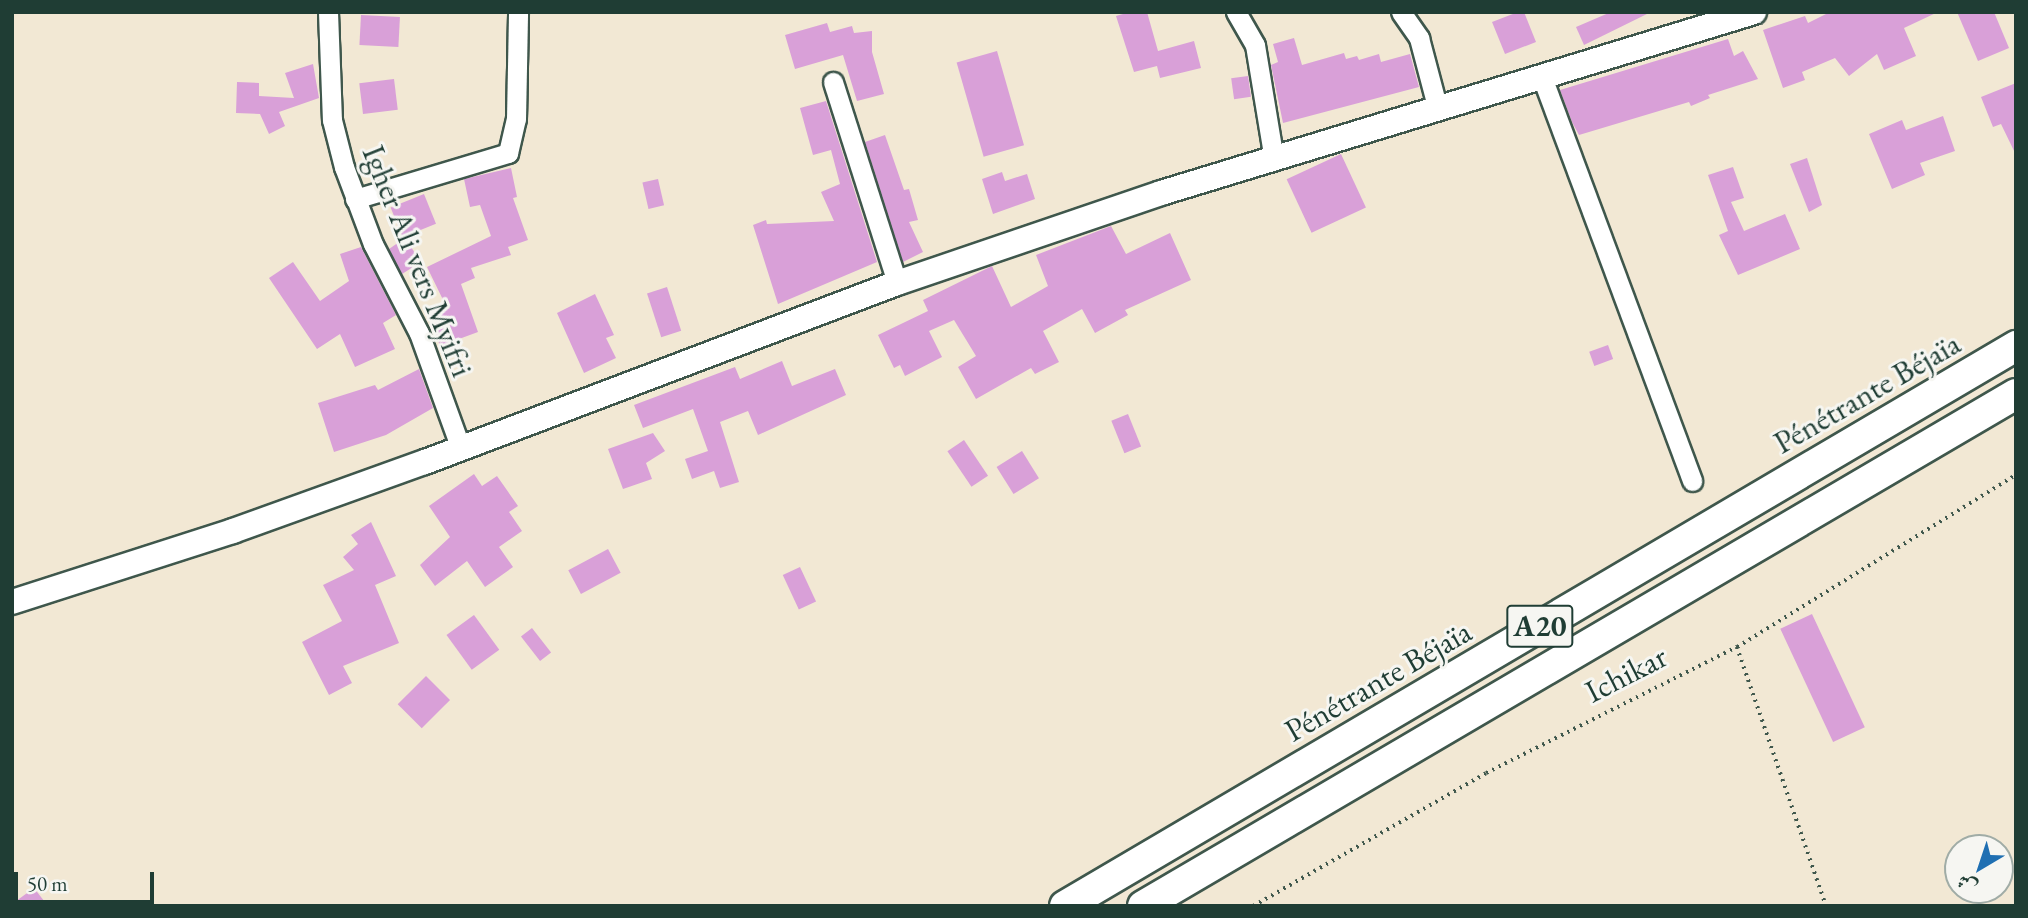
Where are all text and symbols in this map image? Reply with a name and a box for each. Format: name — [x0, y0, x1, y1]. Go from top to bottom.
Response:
street label: Igher Ali vers Myifri — [354, 140, 482, 382]
street label: Pénétrante Béjaïa — [1767, 324, 1967, 462]
road number: A20 — [1505, 600, 1575, 652]
street label: Pénétrante Béjaïa — [1278, 612, 1478, 750]
street label: Ichikar — [1579, 637, 1673, 711]
north arrow — [1944, 834, 2014, 904]
scale bar — [18, 858, 158, 902]
text: ش — [1952, 869, 1982, 900]
text: 50 m — [27, 870, 68, 897]

